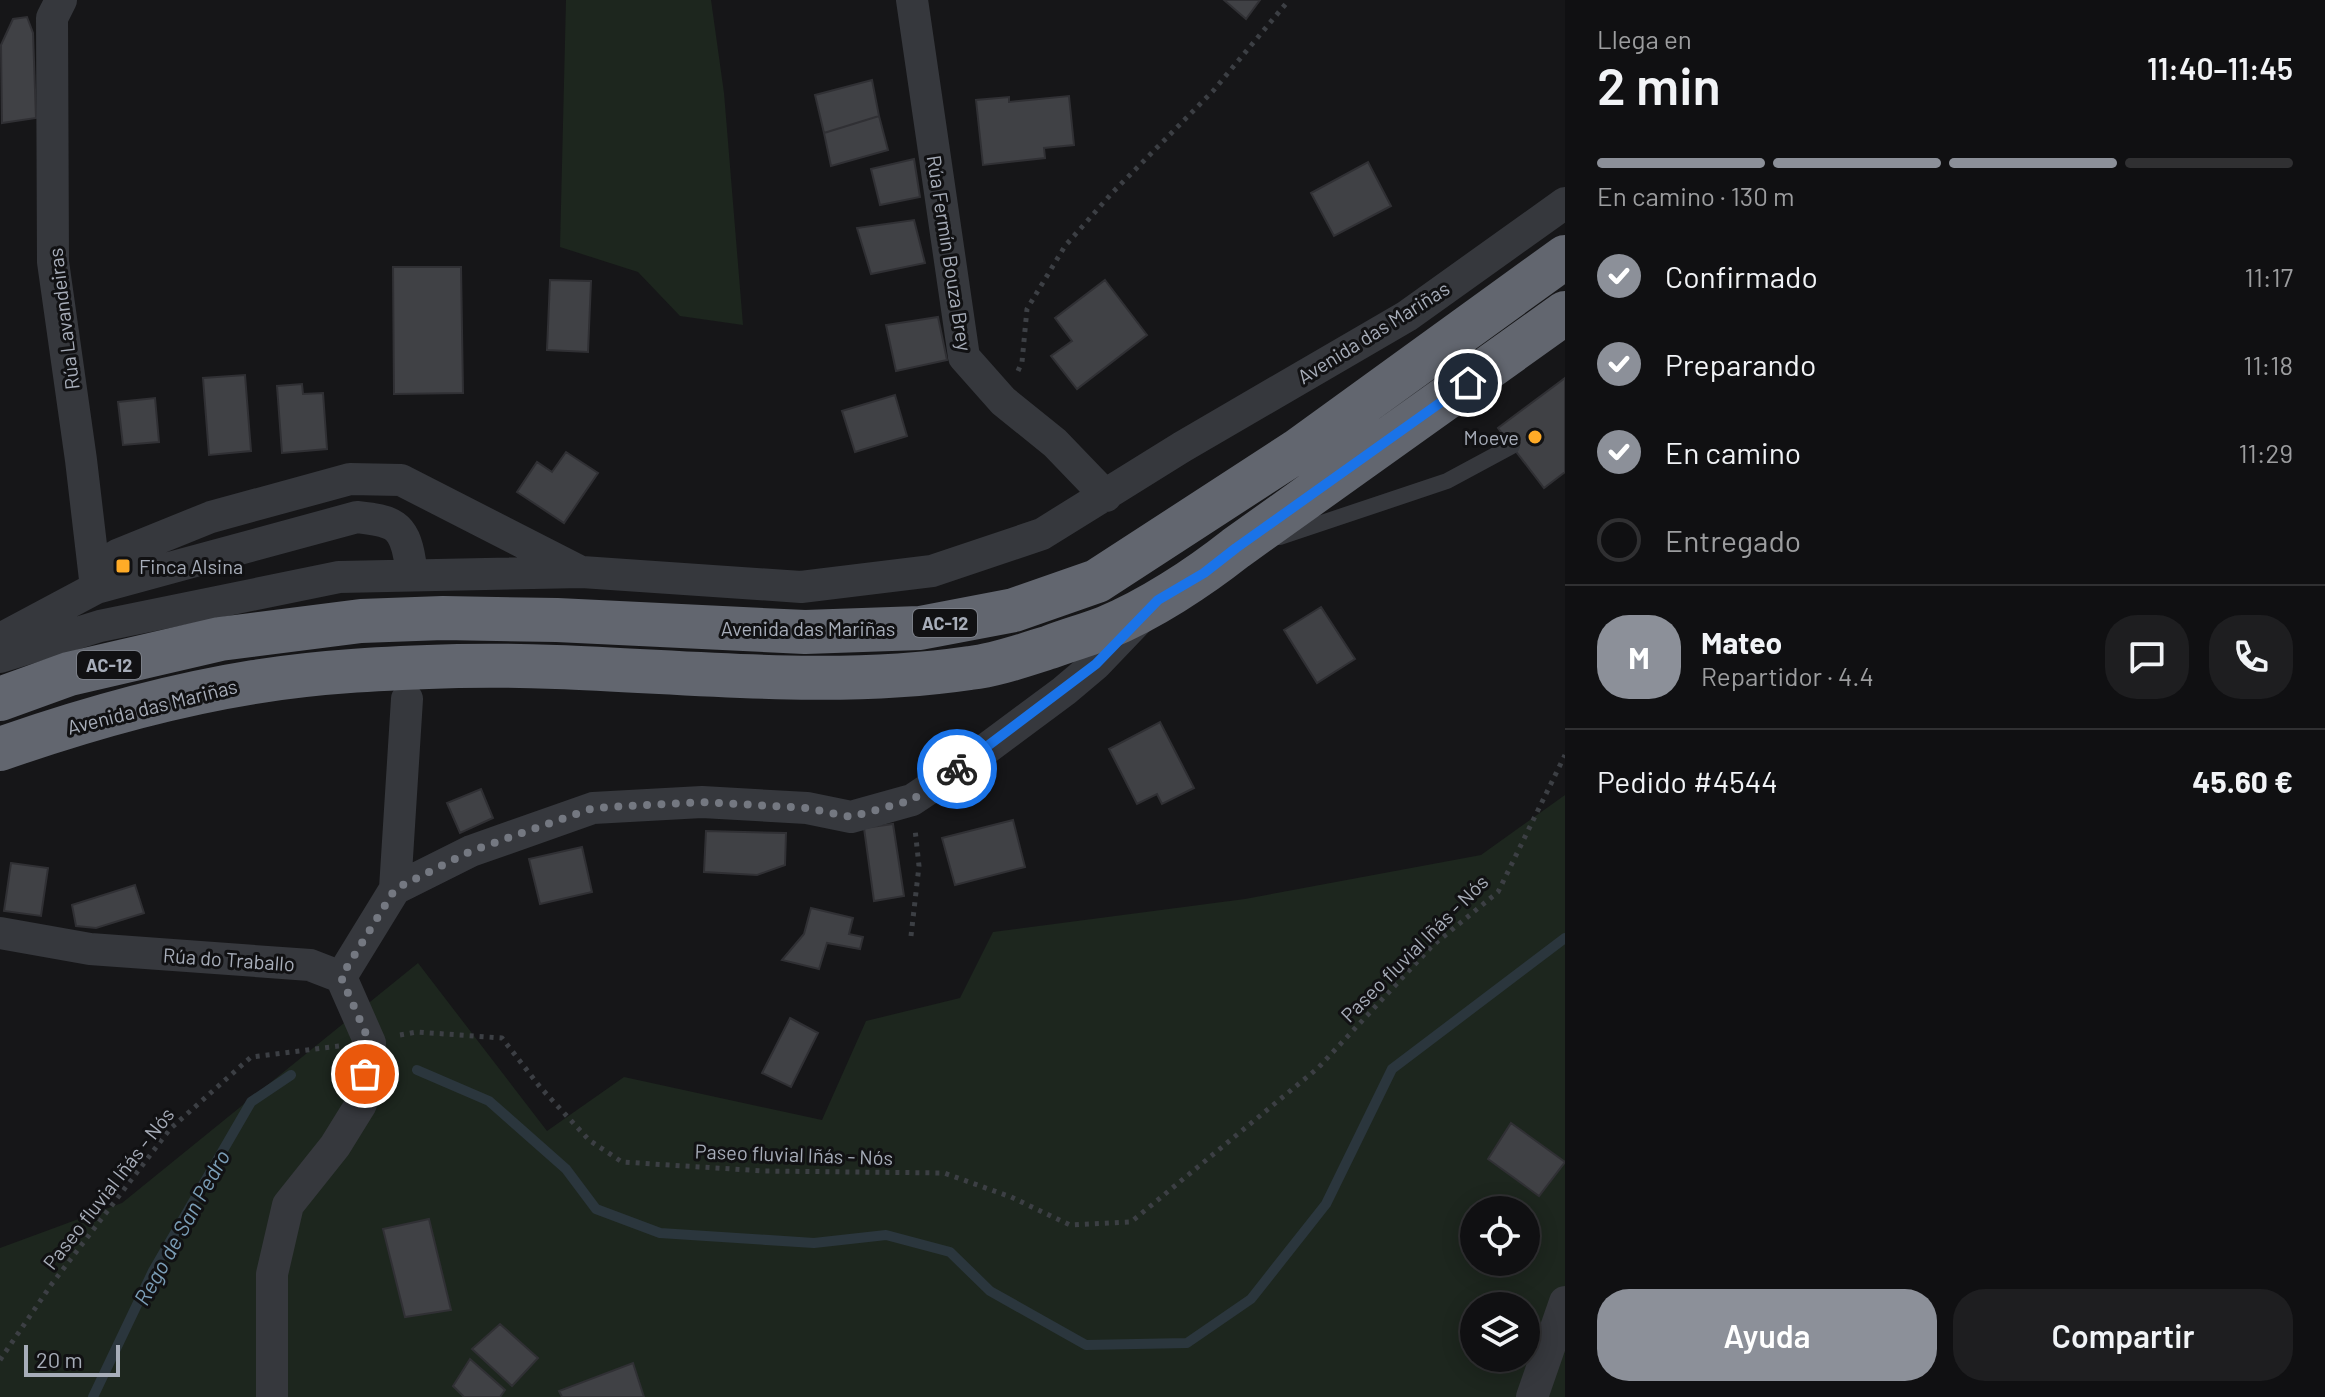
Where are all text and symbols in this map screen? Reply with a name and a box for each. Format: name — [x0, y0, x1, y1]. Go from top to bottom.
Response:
text: Llega en — [1597, 23, 1692, 54]
text: 11:40–11:45 — [2147, 50, 2293, 86]
text: 2 min — [1597, 53, 1721, 115]
street label: Rúa Fermín Bouza Brey — [923, 153, 977, 353]
text: En camino · 130 m — [1597, 180, 1795, 211]
street label: Rúa Lavandeiras — [42, 247, 84, 391]
icon: check — [1597, 254, 1641, 298]
text: Confirmado — [1665, 258, 1818, 294]
text: 11:17 — [2245, 261, 2293, 292]
street label: Avenida das Mariñas — [1293, 276, 1453, 388]
icon: check — [1597, 342, 1641, 386]
text: Preparando — [1665, 346, 1816, 382]
pin — [1434, 349, 1502, 417]
text: 11:18 — [2243, 349, 2293, 380]
icon: home — [1446, 361, 1490, 405]
place label: Moeve — [1464, 425, 1519, 449]
marker: Moeve — [1526, 428, 1544, 446]
icon: check — [1597, 430, 1641, 474]
text: En camino — [1665, 434, 1801, 470]
text: 11:29 — [2238, 437, 2293, 468]
text: Entregado — [1665, 522, 1801, 558]
place label: Finca Alsina — [139, 554, 243, 578]
marker: Finca Alsina — [114, 557, 132, 575]
road number: AC-12 — [913, 609, 977, 637]
button: chat — [2105, 615, 2189, 699]
button: phone — [2209, 615, 2293, 699]
street label: Avenida das Mariñas — [721, 616, 895, 640]
text: Mateo — [1701, 624, 1782, 660]
text: M — [1628, 639, 1650, 675]
road number: AC-12 — [77, 651, 141, 679]
text: Repartidor · 4.4 — [1701, 660, 1874, 691]
street label: Avenida das Mariñas — [64, 673, 240, 739]
courier — [917, 729, 997, 809]
icon: bike — [935, 747, 979, 791]
text: Pedido #4544 — [1597, 763, 1778, 799]
text: 45.60 € — [2192, 763, 2293, 799]
street label: Paseo fluvial Iñás - Nós — [1335, 869, 1493, 1027]
street label: Rúa do Traballo — [162, 942, 296, 976]
pin — [331, 1040, 399, 1108]
icon: bag — [343, 1052, 387, 1096]
street label: Paseo fluvial Iñás - Nós — [37, 1102, 179, 1274]
street label: Paseo fluvial Iñás - Nós — [694, 1139, 894, 1169]
water label: Rego de San Pedro — [128, 1145, 234, 1309]
map controls — [1460, 1196, 1540, 1372]
button: locate — [1460, 1196, 1540, 1276]
button: Ayuda — [1597, 1289, 1937, 1381]
button: Compartir — [1953, 1289, 2293, 1381]
button: layers — [1460, 1292, 1540, 1372]
scale bar — [24, 1341, 120, 1377]
text: 20 m — [36, 1346, 83, 1372]

